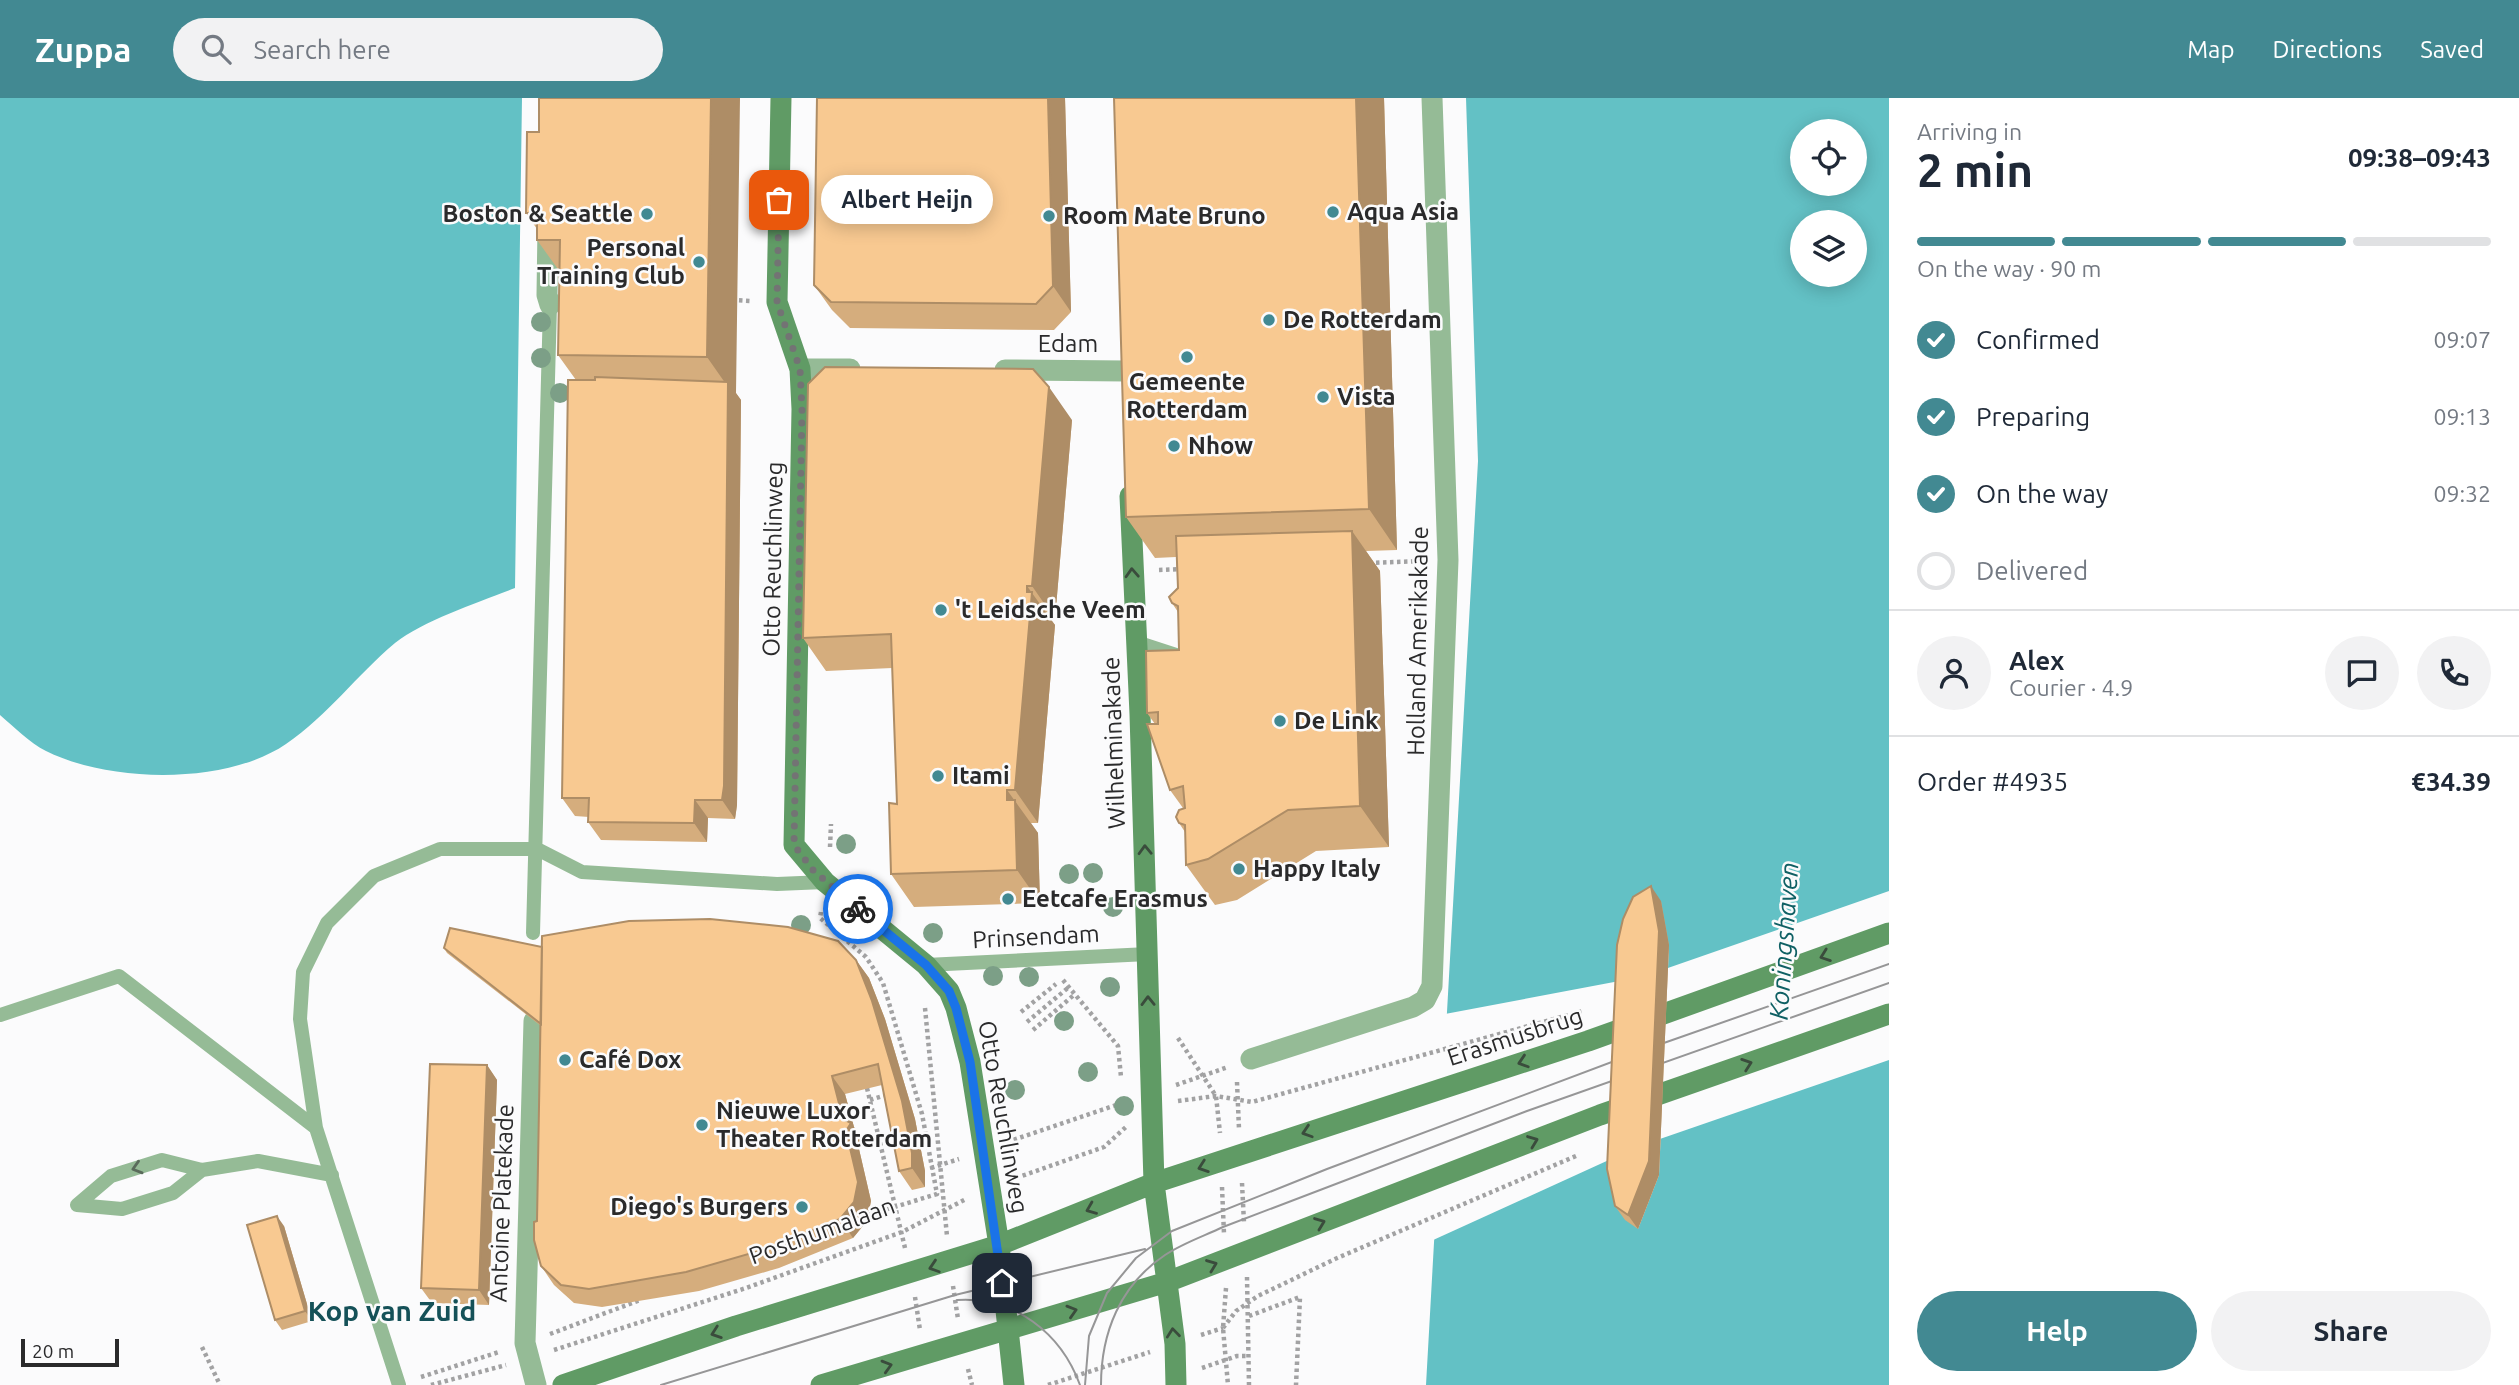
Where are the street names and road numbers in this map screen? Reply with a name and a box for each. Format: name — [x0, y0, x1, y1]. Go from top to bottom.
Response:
street label: Edam — [1038, 330, 1098, 357]
street label: Otto Reuchlinweg — [757, 461, 788, 657]
street label: Holland Amerikakade — [1402, 526, 1433, 756]
street label: Wilhelminakade — [1097, 656, 1130, 830]
street label: Prinsendam — [972, 920, 1100, 953]
street label: Erasmusbrug — [1444, 1002, 1586, 1071]
street label: Otto Reuchlinweg — [973, 1018, 1034, 1215]
street label: Antoine Platekade — [485, 1103, 518, 1303]
street label: Posthumalaan — [745, 1192, 898, 1269]

